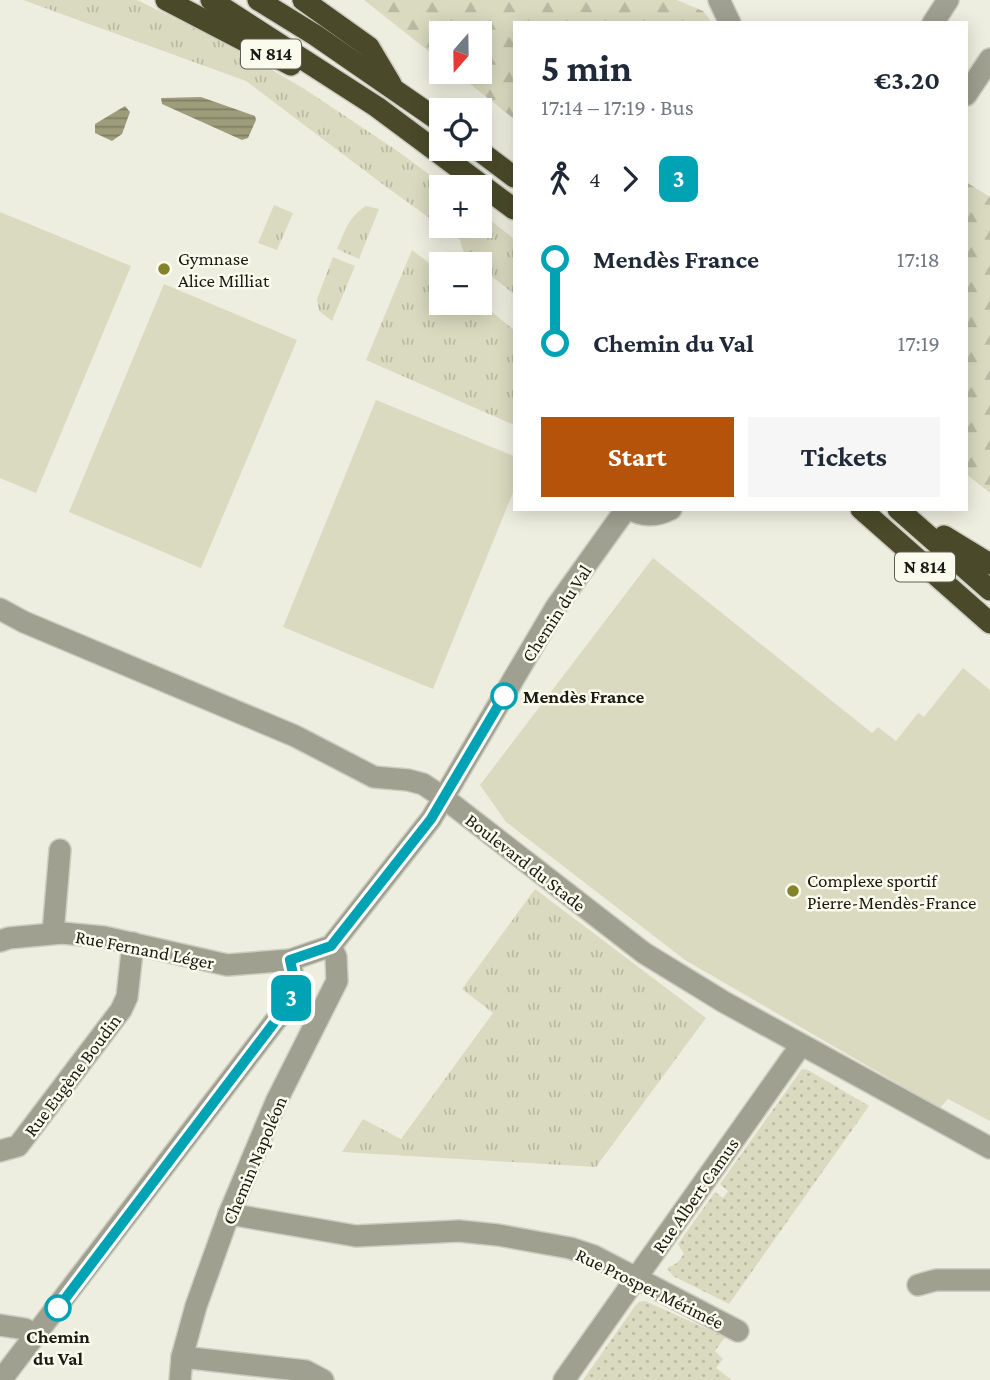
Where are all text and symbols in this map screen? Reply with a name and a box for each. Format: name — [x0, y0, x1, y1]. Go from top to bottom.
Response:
north arrow — [429, 21, 492, 84]
map controls — [429, 21, 492, 315]
road number: N 814 — [241, 40, 301, 68]
text: 5 min — [541, 47, 632, 89]
text: €3.20 — [874, 66, 940, 95]
text: 17:14 – 17:19 · Bus — [541, 94, 694, 120]
button: locate — [429, 98, 492, 161]
icon: walk — [541, 160, 579, 198]
icon: forward — [611, 160, 649, 198]
text: 3 — [673, 165, 684, 192]
text: 4 — [589, 166, 601, 192]
button: + — [429, 175, 492, 238]
text: Mendès France — [593, 245, 759, 274]
text: 17:18 — [897, 246, 940, 272]
place label: Gymnase Alice Milliat — [178, 248, 270, 291]
button: − — [429, 252, 492, 315]
marker: Gymnase Alice Milliat — [156, 261, 172, 277]
text: Chemin du Val — [593, 329, 754, 358]
text: 17:19 — [898, 330, 940, 356]
button: Start — [541, 417, 734, 497]
button: Tickets — [748, 417, 940, 497]
road number: N 814 — [895, 552, 955, 582]
street label: Chemin du Val — [517, 561, 596, 666]
marker: Mendès France — [491, 683, 517, 709]
place label: Mendès France — [523, 686, 644, 707]
street label: Boulevard du Stade — [462, 809, 590, 916]
place label: Complexe sportif Pierre-Mendès-France — [807, 870, 976, 913]
marker: Complexe sportif Pierre-Mendès-France — [785, 883, 801, 899]
street label: Rue Fernand Léger — [74, 926, 216, 973]
line badge: 3 — [268, 975, 314, 1021]
text: 3 — [285, 984, 297, 1011]
street label: Rue Eugène Boudin — [20, 1010, 125, 1140]
street label: Chemin Napoléon — [218, 1093, 291, 1227]
street label: Rue Albert Camus — [648, 1134, 743, 1257]
street label: Rue Prosper Mérimée — [573, 1244, 727, 1333]
marker: Chemin du Val — [45, 1295, 71, 1321]
place label: Chemin du Val — [26, 1326, 90, 1369]

